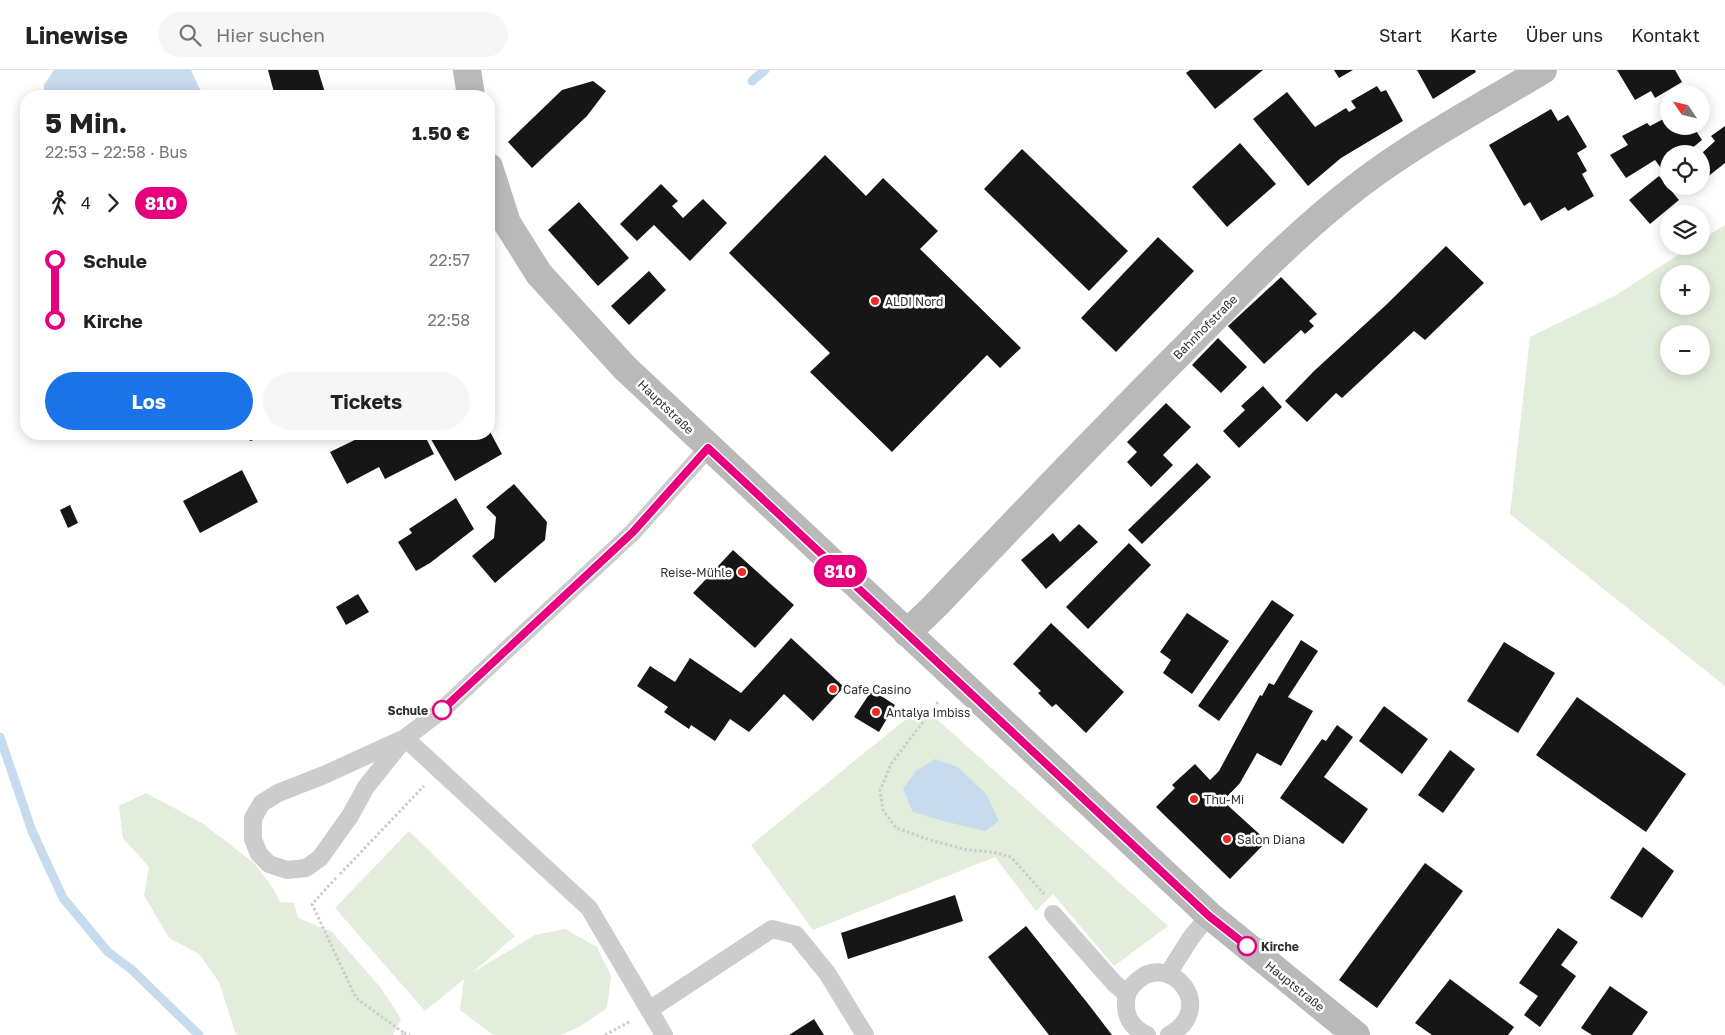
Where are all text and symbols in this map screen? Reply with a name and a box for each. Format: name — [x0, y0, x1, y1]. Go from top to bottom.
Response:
search box — [158, 12, 508, 57]
text: Linewise — [25, 20, 128, 49]
icon: search — [176, 21, 204, 49]
text: Hier suchen — [216, 23, 325, 46]
text: Start — [1379, 24, 1422, 46]
text: Karte — [1450, 24, 1497, 46]
text: Über uns — [1525, 24, 1603, 46]
text: Kontakt — [1631, 24, 1700, 46]
north arrow — [1660, 85, 1710, 135]
map controls — [1660, 85, 1710, 375]
text: 5 Min. — [45, 106, 128, 139]
text: 1.50 € — [412, 121, 470, 144]
text: 22:53 – 22:58 · Bus — [45, 142, 188, 162]
button: locate — [1660, 145, 1710, 195]
icon: walk — [45, 189, 73, 217]
icon: forward — [99, 189, 127, 217]
text: 810 — [145, 192, 177, 214]
text: 4 — [81, 193, 91, 213]
button: layers — [1660, 205, 1710, 255]
text: Schule — [83, 249, 147, 272]
text: 22:57 — [429, 250, 470, 270]
button: + — [1660, 265, 1710, 315]
street label: Bahnhofstraße — [1170, 292, 1240, 362]
place label: ALDI Nord — [885, 294, 943, 309]
marker: ALDI Nord — [869, 295, 881, 307]
text: Kirche — [83, 309, 143, 332]
text: 22:58 — [428, 310, 470, 330]
button: − — [1660, 325, 1710, 375]
button: Los — [45, 372, 253, 430]
button: Tickets — [263, 372, 470, 430]
street label: Hauptstraße — [635, 377, 697, 437]
line badge: 810 — [811, 555, 869, 587]
text: 810 — [824, 560, 856, 582]
place label: Reise-Mühle — [660, 565, 732, 580]
marker: Reise-Mühle — [736, 566, 748, 578]
place label: Cafe Casino — [843, 682, 911, 697]
marker: Cafe Casino — [827, 683, 839, 695]
marker: Schule — [432, 700, 452, 720]
place label: Schule — [388, 703, 428, 718]
place label: Antalya Imbiss — [886, 705, 970, 720]
marker: Antalya Imbiss — [870, 706, 882, 718]
place label: Thu-Mi — [1204, 792, 1244, 807]
marker: Thu-Mi — [1188, 793, 1200, 805]
place label: Salon Diana — [1237, 832, 1305, 847]
marker: Salon Diana — [1221, 833, 1233, 845]
marker: Kirche — [1237, 936, 1257, 956]
place label: Kirche — [1261, 939, 1299, 954]
street label: Hauptstraße — [1262, 958, 1328, 1014]

